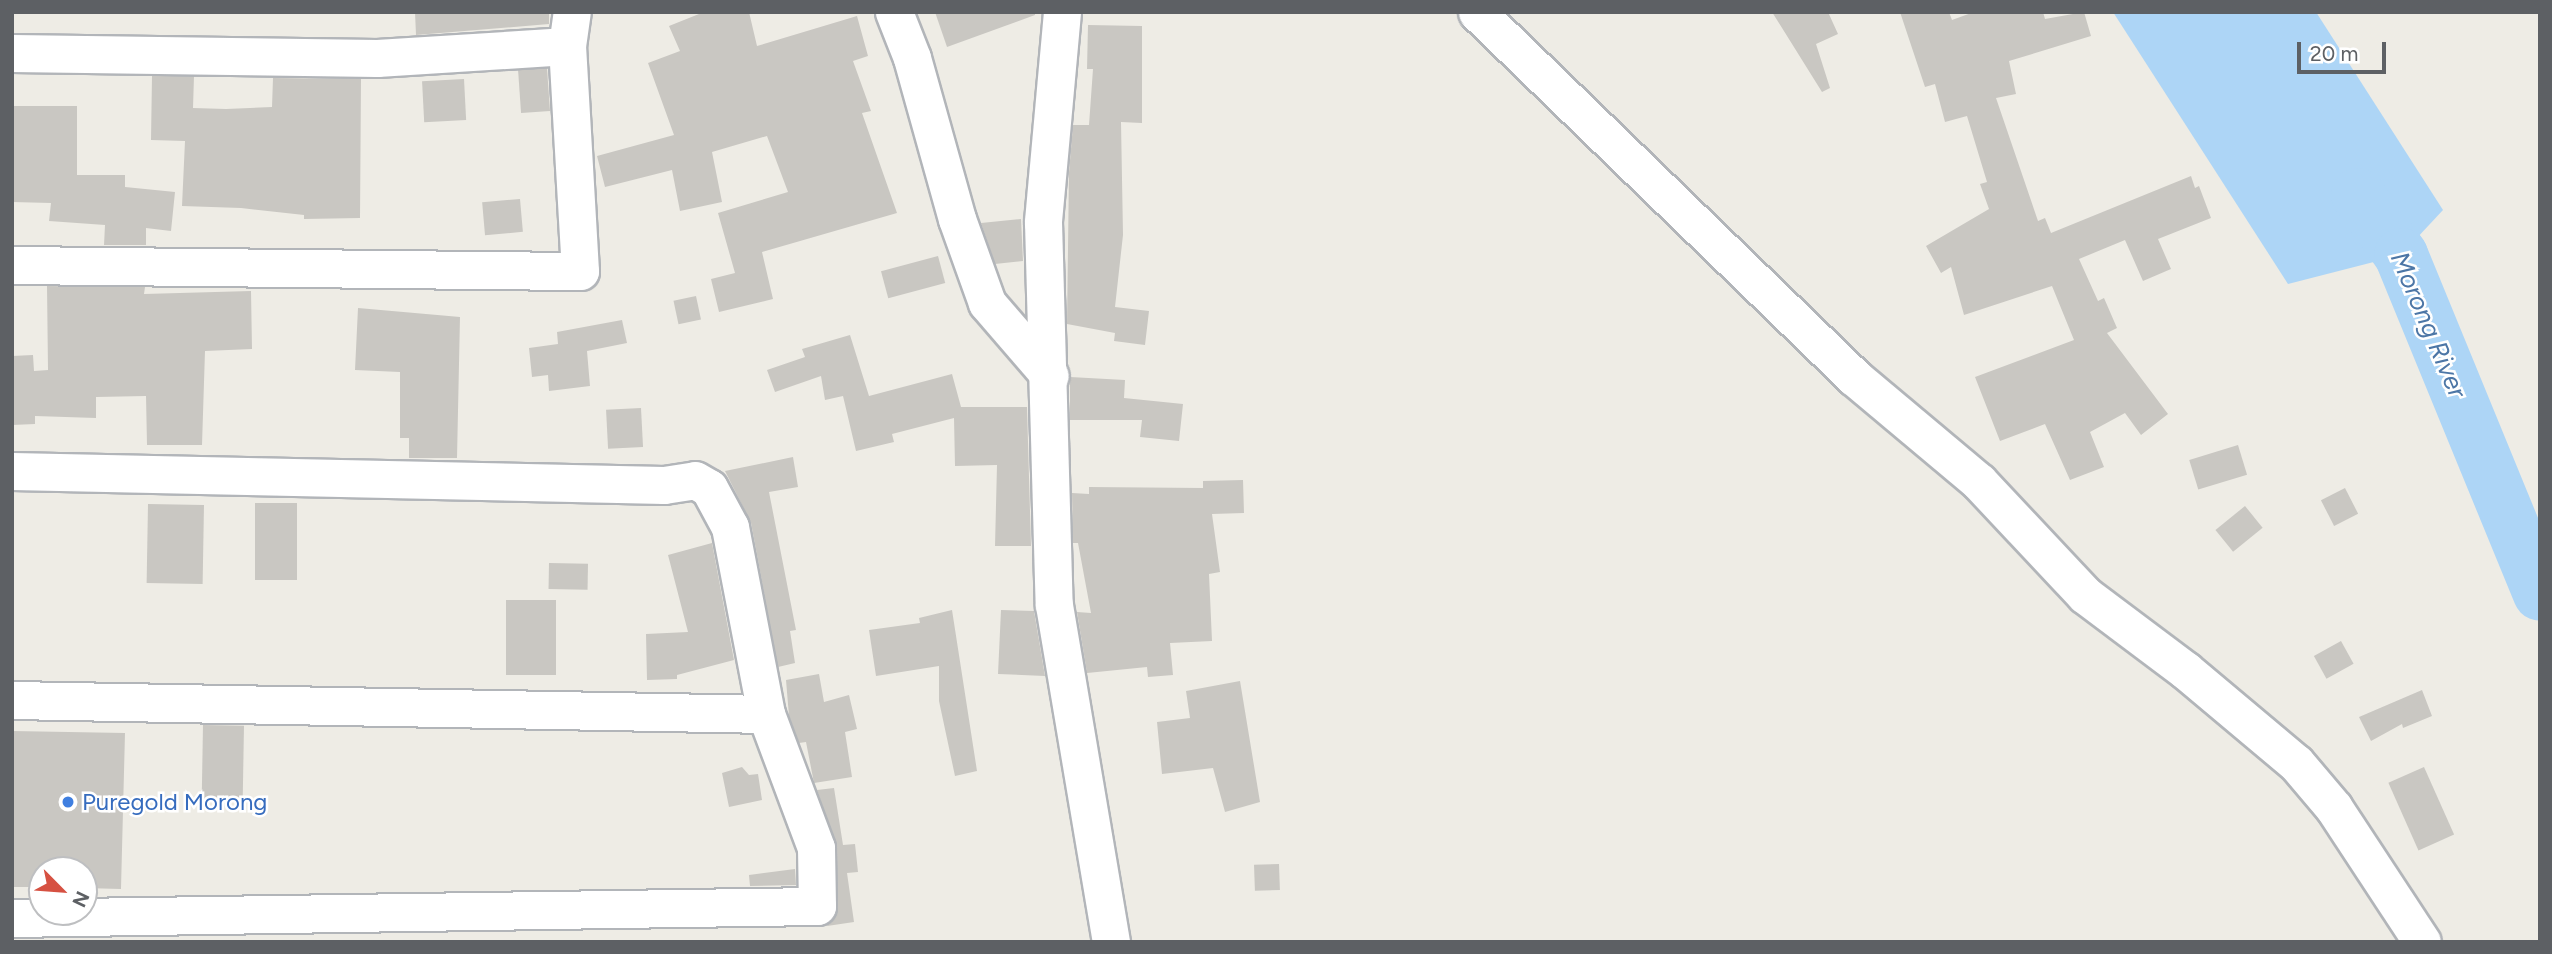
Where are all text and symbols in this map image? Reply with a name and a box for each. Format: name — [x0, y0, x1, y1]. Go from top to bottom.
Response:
scale bar — [2300, 28, 2389, 72]
text: 20 m — [2310, 41, 2358, 66]
water label: Morong River — [2383, 247, 2473, 403]
place label: Puregold Morong — [82, 788, 267, 816]
marker: Puregold Morong — [60, 794, 76, 810]
north arrow — [28, 856, 98, 926]
text: N — [67, 888, 94, 911]

